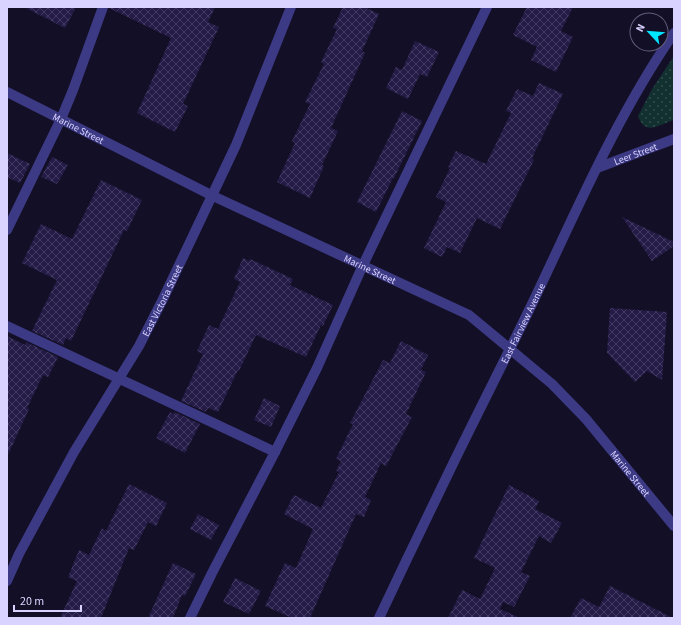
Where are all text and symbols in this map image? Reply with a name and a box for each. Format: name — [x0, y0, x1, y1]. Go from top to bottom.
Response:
north arrow — [629, 12, 669, 52]
text: N — [632, 21, 649, 34]
street label: Marine Street — [50, 110, 107, 148]
street label: Leer Street — [612, 140, 660, 169]
street label: Marine Street — [341, 252, 398, 288]
street label: East Victoria Street — [139, 262, 187, 339]
street label: East Fairview Avenue — [498, 281, 549, 366]
street label: Marine Street — [607, 448, 653, 500]
scale bar — [14, 587, 81, 613]
text: 20 m — [20, 593, 44, 610]

